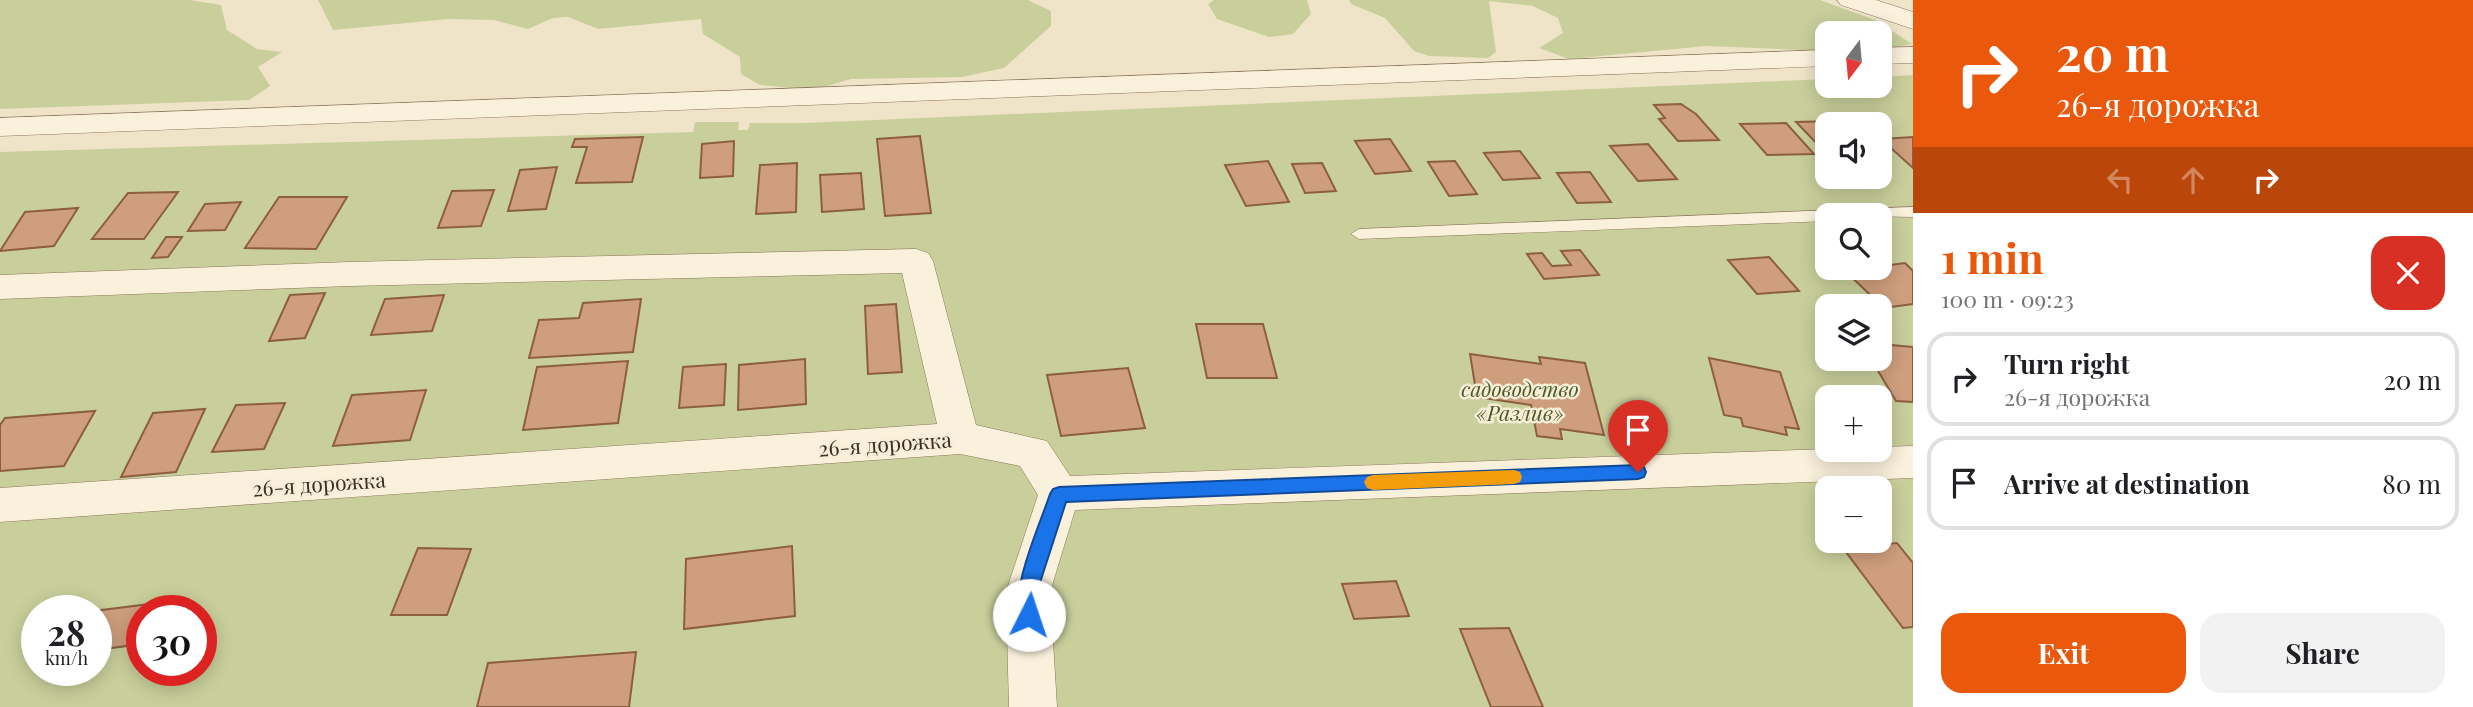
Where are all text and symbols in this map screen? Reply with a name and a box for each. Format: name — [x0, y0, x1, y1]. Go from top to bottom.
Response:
text: 20 m — [2056, 19, 2169, 84]
north arrow — [1815, 21, 1892, 98]
map controls — [1815, 21, 1892, 553]
icon: right — [1941, 28, 2032, 119]
text: 26-я дорожка — [2056, 82, 2259, 125]
button: sound — [1815, 112, 1892, 189]
icon: left — [2101, 161, 2139, 199]
icon: ahead — [2174, 161, 2212, 199]
icon: right — [2247, 161, 2285, 199]
button: search — [1815, 203, 1892, 280]
text: 1 min — [1941, 229, 2044, 285]
button: close — [2371, 236, 2445, 310]
text: 100 m · 09:23 — [1941, 283, 2074, 314]
button: layers — [1815, 294, 1892, 371]
text: Turn right — [2004, 346, 2130, 381]
icon: right — [1945, 360, 1983, 398]
text: 20 m — [2383, 362, 2441, 397]
park label: садоводство «Разлив» — [1461, 374, 1579, 426]
text: 26-я дорожка — [2004, 381, 2150, 412]
button: + — [1815, 385, 1892, 462]
pin — [1608, 400, 1668, 472]
icon: arrive — [1619, 411, 1657, 449]
street label: 26-я дорожка — [817, 424, 953, 462]
street label: 26-я дорожка — [251, 464, 387, 502]
icon: arrive — [1945, 464, 1983, 502]
text: Arrive at destination — [2004, 466, 2250, 501]
text: 80 m — [2382, 466, 2441, 501]
button: − — [1815, 476, 1892, 553]
position arrow — [992, 578, 1066, 652]
speed limit sign: 30 — [126, 595, 217, 686]
text: 28 — [48, 608, 85, 655]
button: Exit — [1941, 613, 2186, 693]
button: Share — [2200, 613, 2445, 693]
text: km/h — [45, 646, 88, 670]

